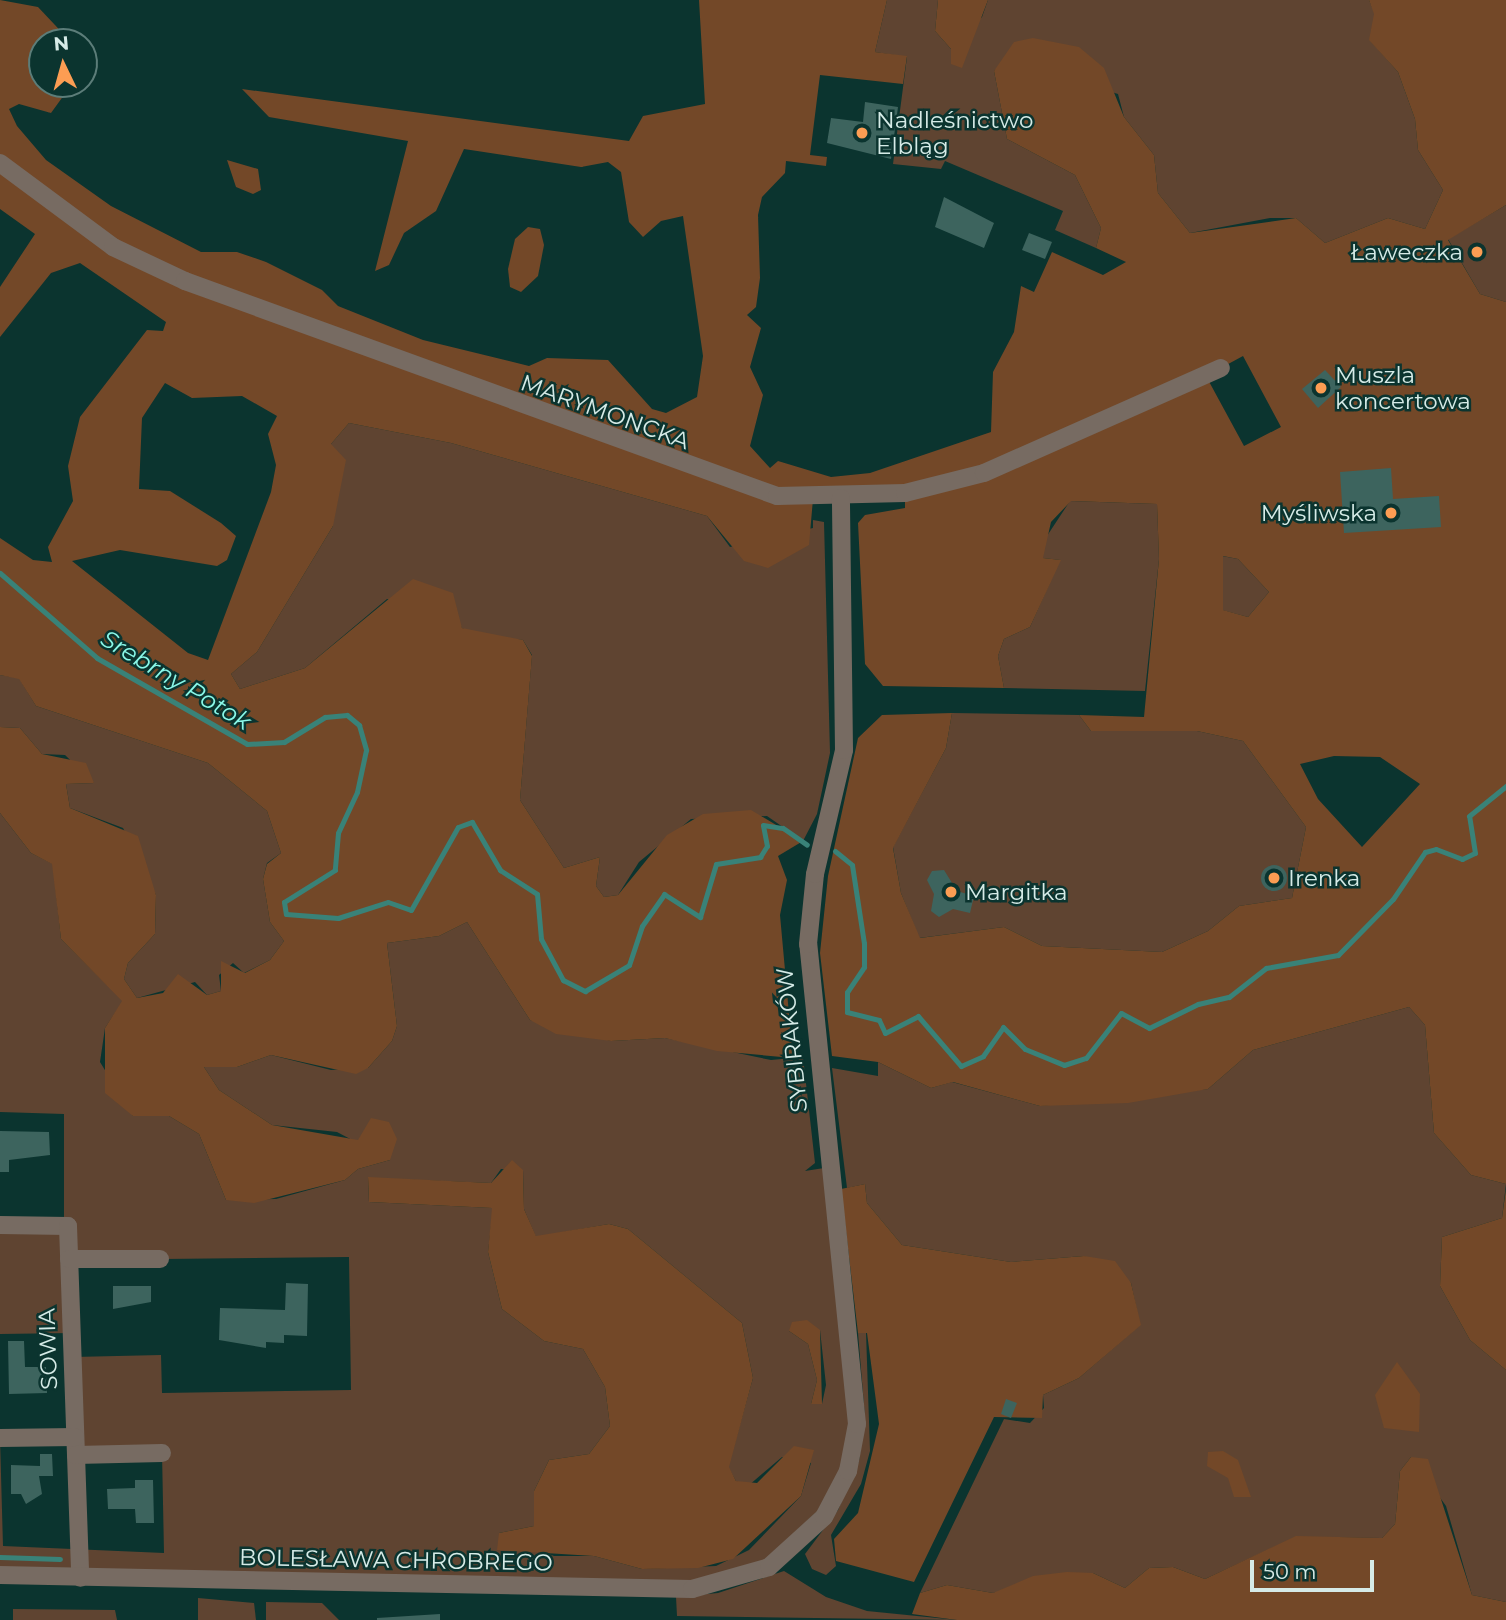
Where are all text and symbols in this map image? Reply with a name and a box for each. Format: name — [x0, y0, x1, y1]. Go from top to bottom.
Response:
north arrow — [28, 28, 98, 98]
text: N — [53, 31, 70, 56]
place label: Nadleśnictwo Elbląg — [876, 106, 1033, 160]
marker: Nadleśnictwo Elbląg — [854, 125, 870, 141]
place label: Ławeczka — [1351, 238, 1463, 266]
marker: Ławeczka — [1469, 244, 1485, 260]
place label: Muszla koncertowa — [1335, 361, 1471, 415]
street label: MARYMONCKA — [517, 369, 693, 455]
marker: Muszla koncertowa — [1313, 380, 1329, 396]
place label: Myśliwska — [1261, 499, 1377, 527]
marker: Myśliwska — [1383, 505, 1399, 521]
water label: Srebrny Potok — [96, 624, 256, 736]
place label: Irenka — [1288, 864, 1360, 892]
marker: Irenka — [1266, 870, 1282, 886]
place label: Margitka — [965, 878, 1068, 906]
marker: Margitka — [943, 884, 959, 900]
street label: SYBIRAKÓW — [771, 966, 813, 1114]
street label: SOWIA — [33, 1308, 63, 1390]
street label: BOLESŁAWA CHROBREGO — [239, 1543, 553, 1577]
scale bar — [1254, 1546, 1378, 1590]
text: 50 m — [1263, 1559, 1317, 1584]

